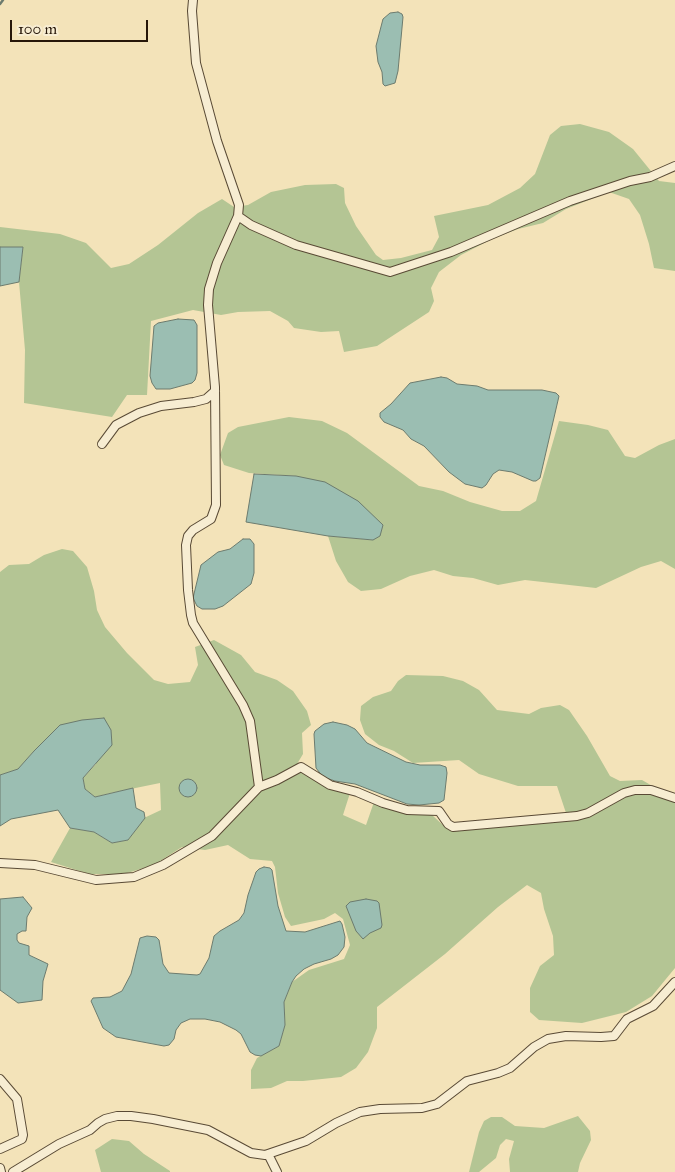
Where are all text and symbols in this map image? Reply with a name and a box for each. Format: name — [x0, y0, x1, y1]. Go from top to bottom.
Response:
scale bar — [12, 10, 150, 42]
text: 100 m — [18, 20, 57, 38]

